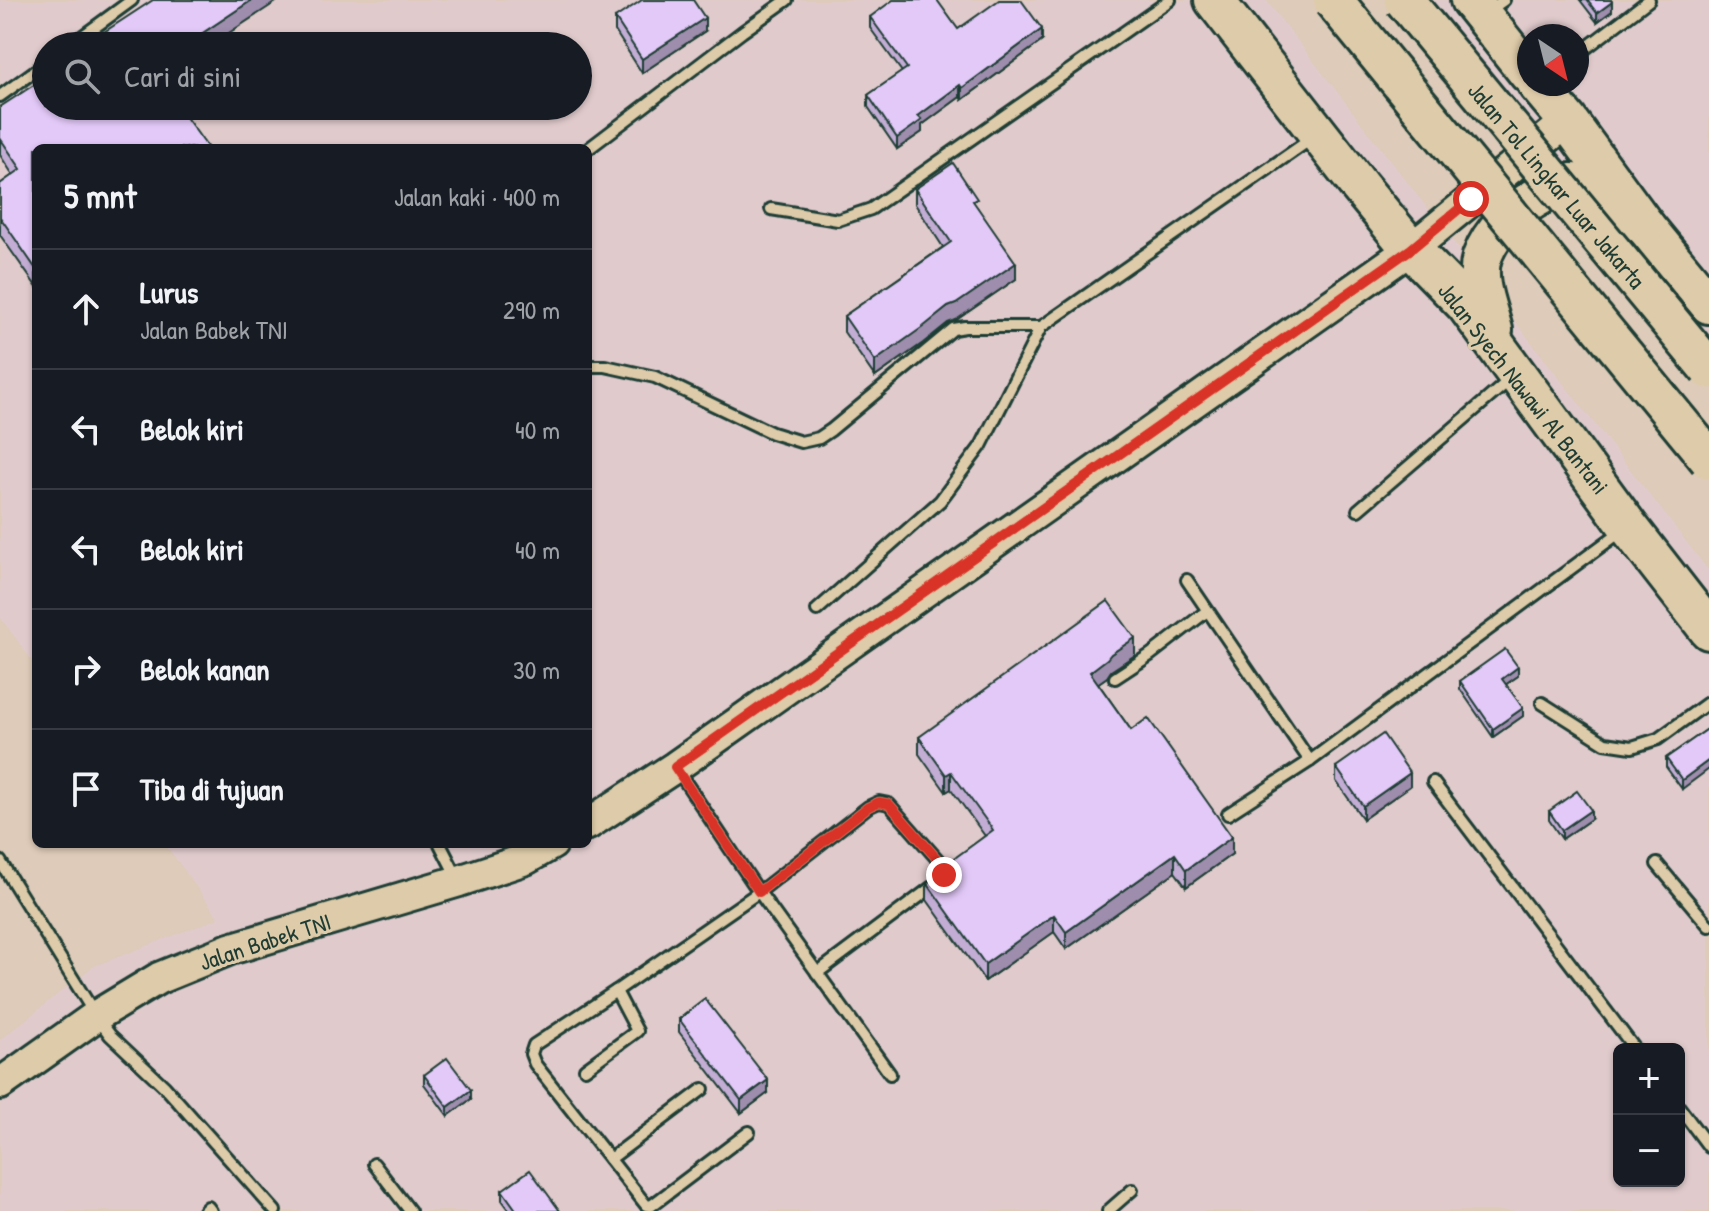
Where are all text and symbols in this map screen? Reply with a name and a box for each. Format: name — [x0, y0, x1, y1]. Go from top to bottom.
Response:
north arrow — [1517, 24, 1589, 96]
search box — [32, 32, 592, 120]
icon: search — [60, 54, 104, 98]
text: Cari di sini — [124, 56, 241, 96]
street label: Jalan Tol Lingkar Luar Jakarta — [1461, 75, 1653, 295]
text: 5 mnt — [64, 173, 136, 219]
text: Jalan kaki · 400 m — [394, 179, 560, 214]
route start — [1453, 181, 1489, 217]
text: Lurus — [140, 272, 198, 312]
street label: Jalan Syech Nawawi Al Bantani — [1431, 275, 1617, 501]
icon: ahead — [64, 287, 108, 331]
text: 290 m — [503, 292, 560, 327]
text: Jalan Babek TNI — [140, 312, 288, 347]
icon: left — [64, 407, 108, 451]
text: Belok kiri — [140, 409, 244, 449]
text: 40 m — [515, 412, 560, 447]
icon: left — [64, 527, 108, 571]
text: Belok kiri — [140, 529, 244, 569]
text: 40 m — [515, 532, 560, 567]
icon: right — [64, 647, 108, 691]
text: Belok kanan — [140, 649, 270, 689]
text: 30 m — [513, 652, 560, 687]
icon: arrive — [64, 767, 108, 811]
text: Tiba di tujuan — [140, 769, 284, 809]
route end — [926, 857, 962, 893]
street label: Jalan Babek TNI — [195, 905, 335, 977]
map controls — [1613, 1043, 1685, 1187]
button: + — [1613, 1043, 1685, 1115]
button: − — [1613, 1115, 1685, 1187]

